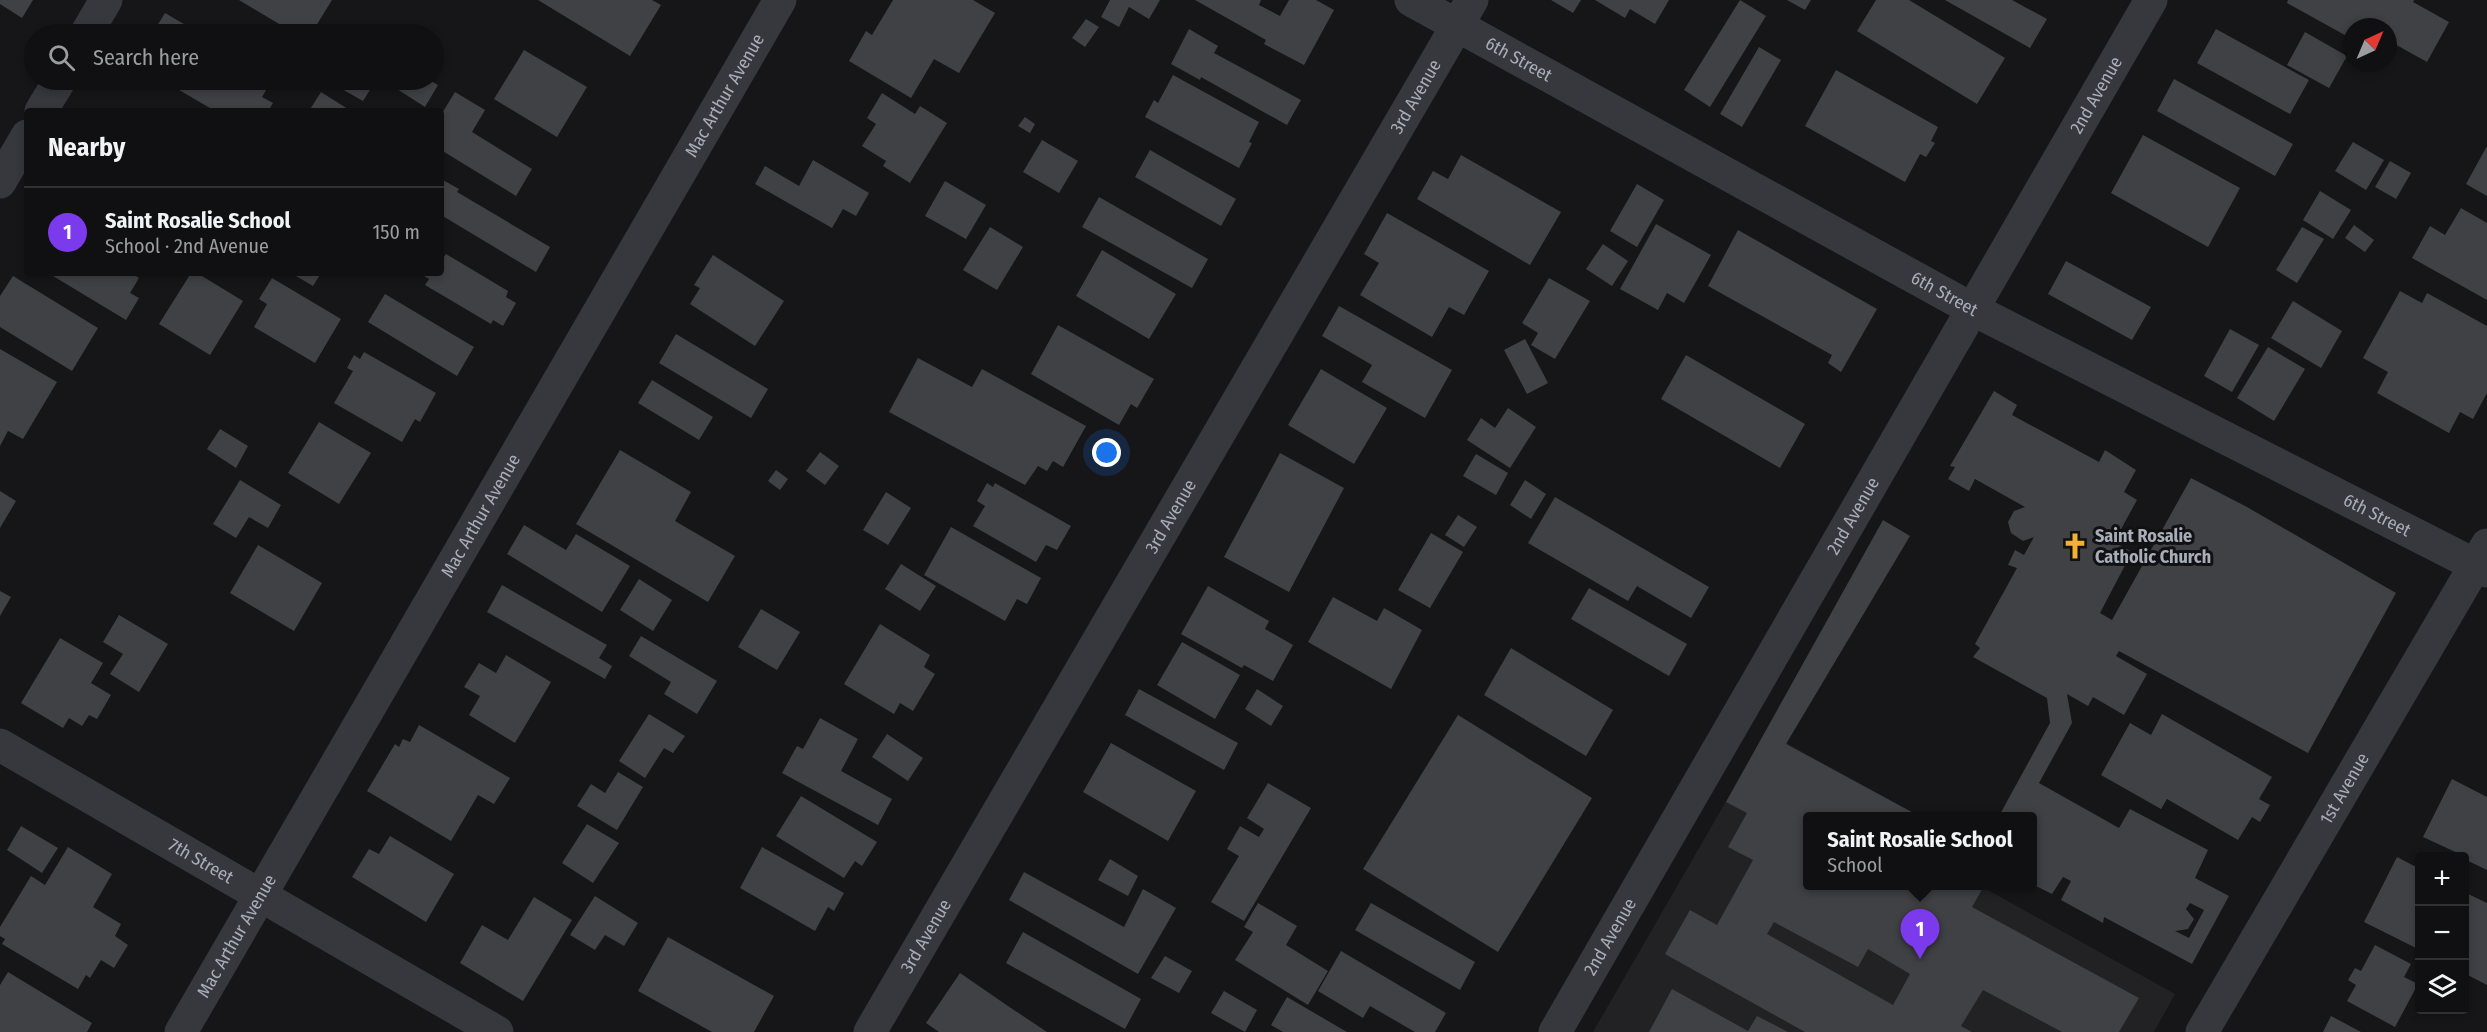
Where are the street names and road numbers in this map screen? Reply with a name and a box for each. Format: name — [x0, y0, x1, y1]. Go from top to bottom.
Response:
street label: Mac Arthur Avenue — [680, 30, 769, 161]
street label: 6th Street — [1482, 32, 1556, 87]
street label: 2nd Avenue — [2065, 52, 2127, 138]
street label: 3rd Avenue — [1386, 56, 1446, 137]
street label: 6th Street — [1907, 267, 1982, 321]
street label: Mac Arthur Avenue — [436, 450, 525, 581]
street label: 2nd Avenue — [1822, 473, 1884, 558]
street label: 3rd Avenue — [1141, 475, 1201, 557]
street label: 6th Street — [2340, 489, 2415, 541]
street label: 1st Avenue — [2315, 749, 2374, 828]
street label: 7th Street — [165, 834, 237, 888]
street label: Mac Arthur Avenue — [192, 870, 281, 1002]
street label: 2nd Avenue — [1579, 894, 1641, 979]
street label: 3rd Avenue — [896, 895, 956, 977]

